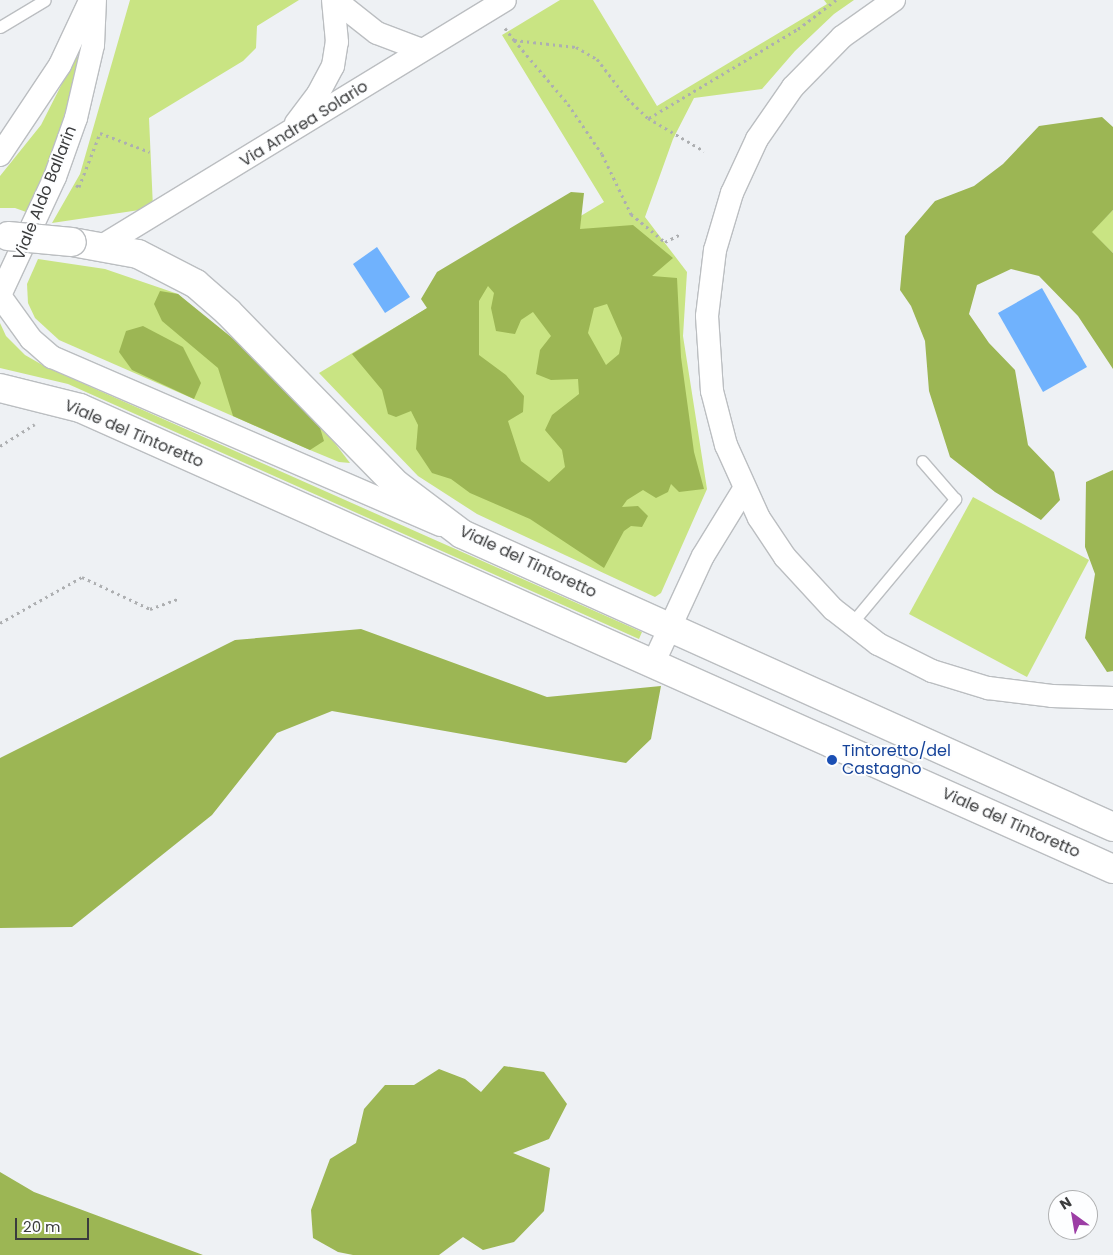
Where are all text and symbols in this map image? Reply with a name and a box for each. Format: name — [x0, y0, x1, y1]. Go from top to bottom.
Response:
street label: Via Andrea Solario — [237, 77, 371, 171]
street label: Viale Aldo Ballarin — [9, 123, 81, 263]
street label: Viale del Tintoretto — [62, 396, 206, 472]
street label: Viale del Tintoretto — [456, 522, 600, 602]
place label: Tintoretto/del Castagno — [842, 741, 951, 779]
marker: Tintoretto/del Castagno — [826, 754, 838, 766]
street label: Viale del Tintoretto — [939, 784, 1083, 862]
north arrow — [1048, 1190, 1098, 1240]
text: N — [1056, 1192, 1075, 1214]
scale bar — [18, 1208, 91, 1240]
text: 20 m — [23, 1216, 61, 1237]

